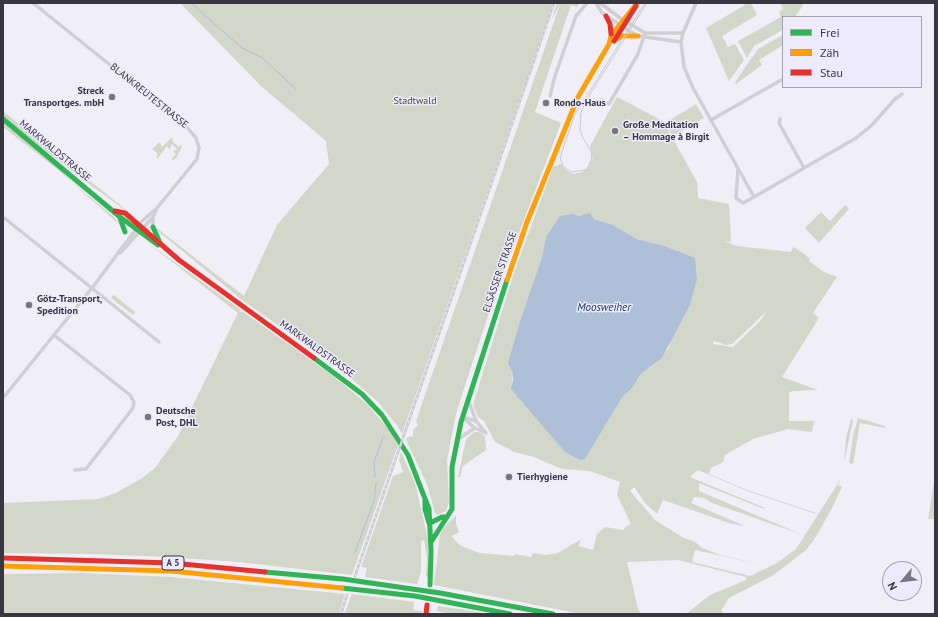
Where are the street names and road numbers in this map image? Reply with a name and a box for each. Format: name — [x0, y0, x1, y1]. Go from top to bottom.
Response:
street label: BLANKREUTESTRASSE — [108, 61, 190, 131]
street label: MARKWALDSTRASSE — [17, 118, 93, 184]
street label: ELSÄSSER STRASSE — [481, 230, 519, 314]
street label: MARKWALDSTRASSE — [277, 318, 357, 380]
road number: A 5 — [162, 556, 184, 570]

